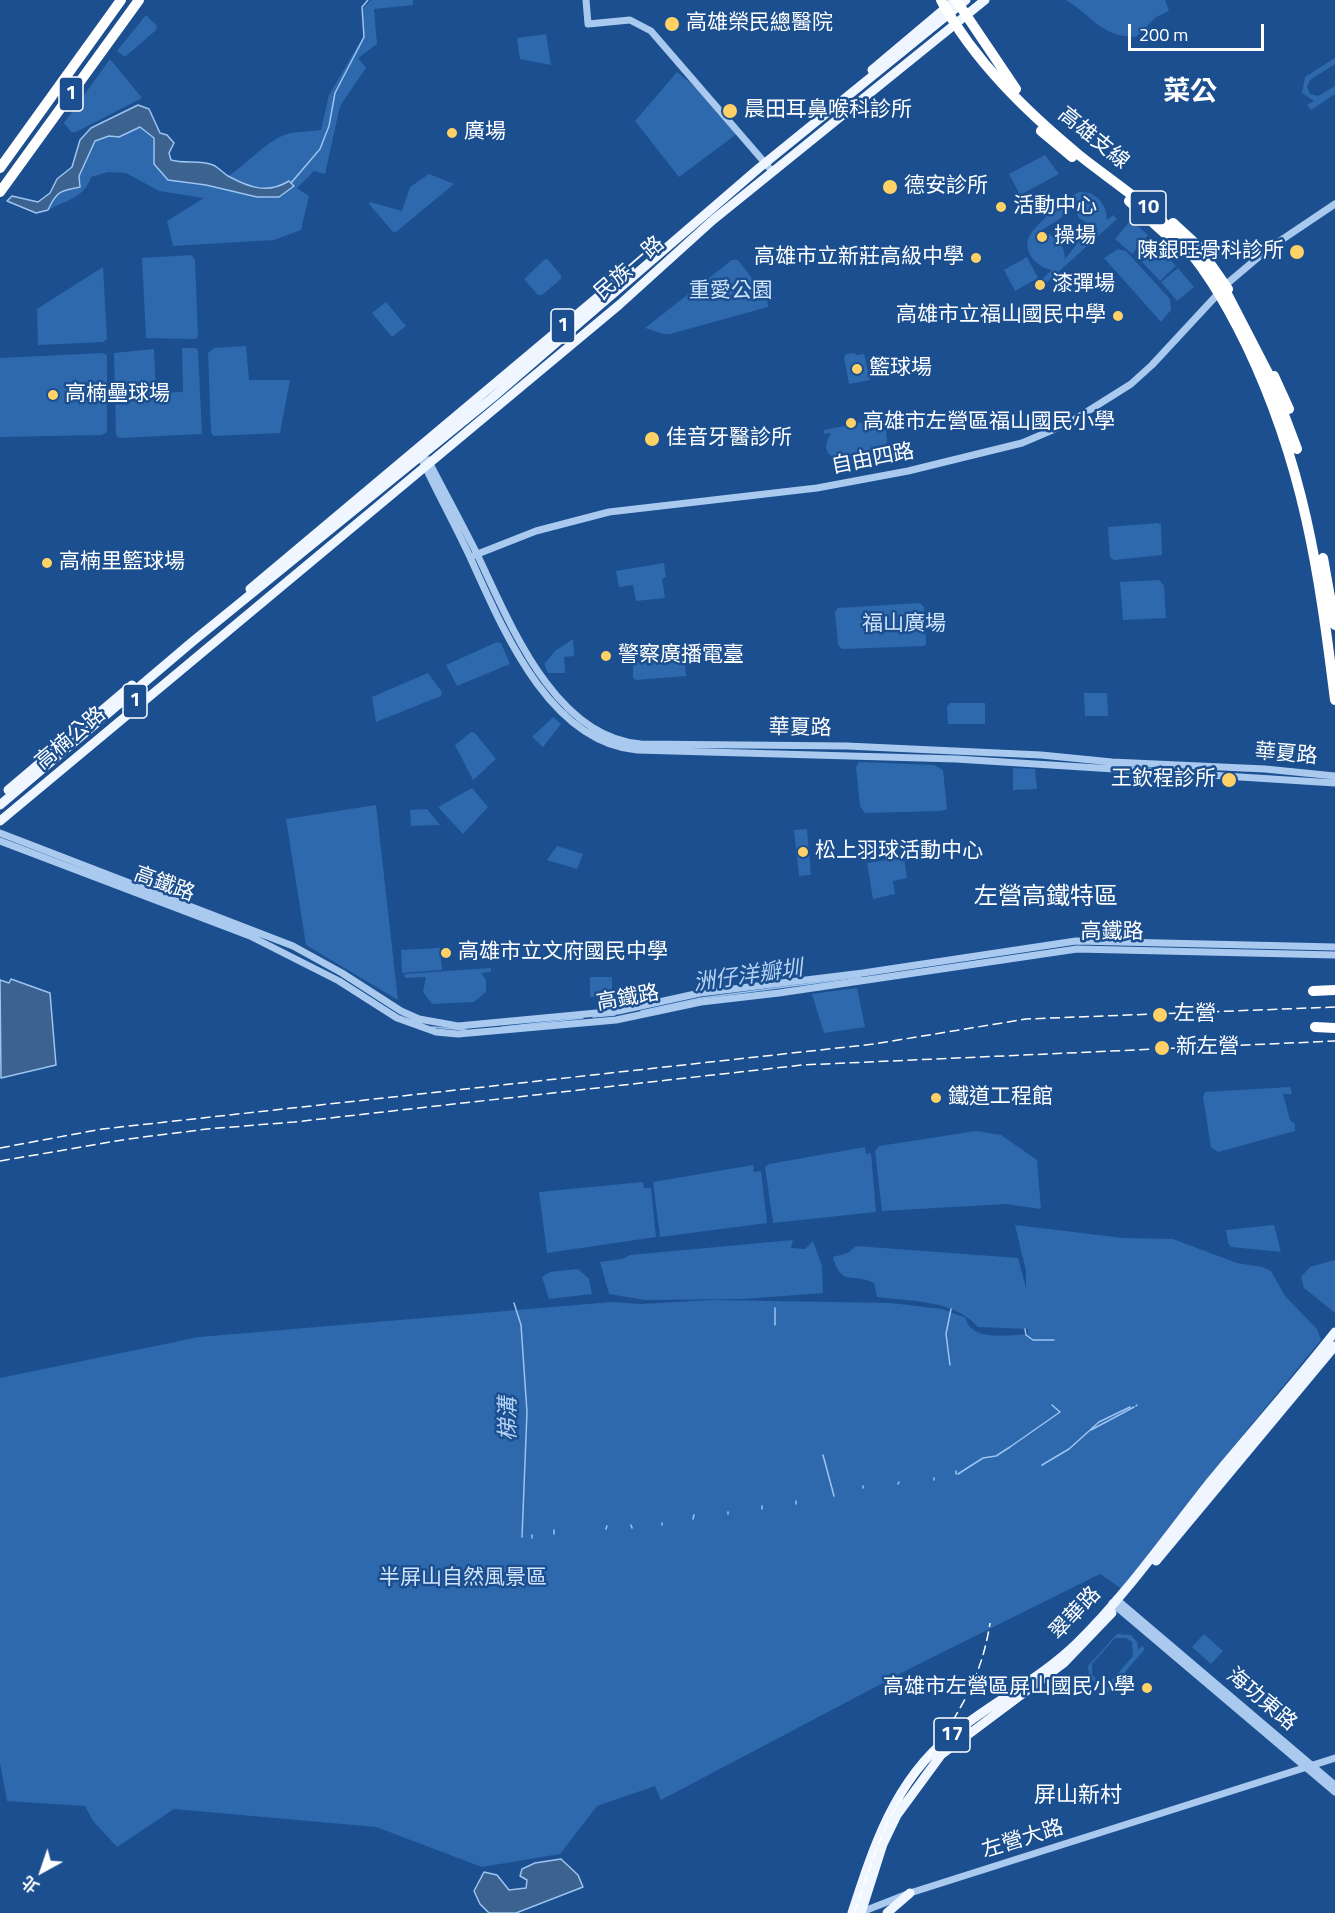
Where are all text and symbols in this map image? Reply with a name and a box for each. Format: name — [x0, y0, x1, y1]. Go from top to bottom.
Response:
place label: 高雄榮民總醫院 — [686, 11, 833, 37]
scale bar — [1131, 12, 1268, 50]
marker: 高雄榮民總醫院 — [663, 15, 681, 33]
text: 200 m — [1139, 21, 1188, 48]
road number: 1 — [59, 77, 83, 111]
district label: 菜公 — [1163, 77, 1217, 109]
place label: 晨田耳鼻喉科診所 — [744, 98, 912, 124]
marker: 晨田耳鼻喉科診所 — [721, 102, 739, 120]
street label: 高雄支線 — [1052, 103, 1134, 175]
place label: 廣場 — [464, 120, 506, 146]
marker: 廣場 — [445, 126, 459, 140]
place label: 德安診所 — [904, 174, 988, 200]
marker: 德安診所 — [881, 178, 899, 196]
road number: 10 — [1130, 191, 1166, 225]
place label: 活動中心 — [1013, 194, 1097, 220]
marker: 活動中心 — [994, 200, 1008, 214]
place label: 操場 — [1054, 224, 1096, 250]
marker: 操場 — [1035, 230, 1049, 244]
street label: 民族一路 — [590, 232, 670, 306]
place label: 陳銀旺骨科診所 — [1137, 239, 1284, 265]
marker: 陳銀旺骨科診所 — [1288, 243, 1306, 261]
place label: 高雄市立新莊高級中學 — [754, 245, 964, 271]
marker: 高雄市立新莊高級中學 — [969, 251, 983, 265]
place label: 漆彈場 — [1052, 272, 1115, 298]
marker: 漆彈場 — [1033, 278, 1047, 292]
park label: 重愛公園 — [689, 279, 773, 305]
place label: 高雄市立福山國民中學 — [896, 303, 1106, 329]
road number: 1 — [551, 309, 575, 343]
marker: 高雄市立福山國民中學 — [1111, 309, 1125, 323]
place label: 籃球場 — [869, 356, 932, 382]
marker: 籃球場 — [850, 362, 864, 376]
place label: 高楠壘球場 — [65, 382, 170, 408]
marker: 高楠壘球場 — [46, 388, 60, 402]
place label: 高雄市左營區福山國民小學 — [863, 410, 1115, 436]
marker: 高雄市左營區福山國民小學 — [844, 416, 858, 430]
place label: 佳音牙醫診所 — [666, 426, 792, 452]
marker: 佳音牙醫診所 — [643, 430, 661, 448]
street label: 自由四路 — [829, 440, 917, 480]
place label: 高楠里籃球場 — [59, 550, 185, 576]
marker: 高楠里籃球場 — [40, 556, 54, 570]
park label: 福山廣場 — [862, 612, 946, 638]
place label: 警察廣播電臺 — [618, 643, 744, 669]
marker: 警察廣播電臺 — [599, 649, 613, 663]
road number: 1 — [123, 684, 147, 718]
street label: 高楠公路 — [31, 702, 111, 776]
street label: 華夏路 — [768, 716, 832, 742]
street label: 華夏路 — [1254, 740, 1318, 770]
place label: 王欽程診所 — [1111, 767, 1216, 793]
marker: 王欽程診所 — [1220, 771, 1238, 789]
place label: 松上羽球活動中心 — [815, 839, 983, 865]
marker: 松上羽球活動中心 — [796, 845, 810, 859]
street label: 高鐵路 — [130, 862, 198, 908]
district label: 左營高鐵特區 — [974, 884, 1118, 912]
street label: 高鐵路 — [1081, 920, 1143, 946]
place label: 高雄市立文府國民中學 — [458, 940, 668, 966]
marker: 高雄市立文府國民中學 — [439, 946, 453, 960]
water label: 洲仔洋瓣圳 — [692, 956, 804, 998]
street label: 高鐵路 — [595, 981, 661, 1017]
place label: 左營 — [1174, 1002, 1216, 1028]
marker: 左營 — [1151, 1006, 1169, 1024]
place label: 新左營 — [1176, 1035, 1239, 1061]
marker: 新左營 — [1153, 1039, 1171, 1057]
place label: 鐵道工程館 — [948, 1085, 1053, 1111]
marker: 鐵道工程館 — [929, 1091, 943, 1105]
water label: 梯溝 — [497, 1397, 523, 1441]
park label: 半屏山自然風景區 — [379, 1566, 547, 1592]
street label: 翠華路 — [1045, 1582, 1107, 1646]
street label: 海功東路 — [1221, 1663, 1301, 1737]
place label: 高雄市左營區屏山國民小學 — [883, 1675, 1135, 1701]
marker: 高雄市左營區屏山國民小學 — [1140, 1681, 1154, 1695]
road number: 17 — [934, 1718, 970, 1752]
district label: 屏山新村 — [1034, 1784, 1122, 1810]
street label: 左營大路 — [979, 1816, 1067, 1864]
north arrow — [12, 1841, 72, 1901]
text: 北 — [17, 1870, 44, 1899]

